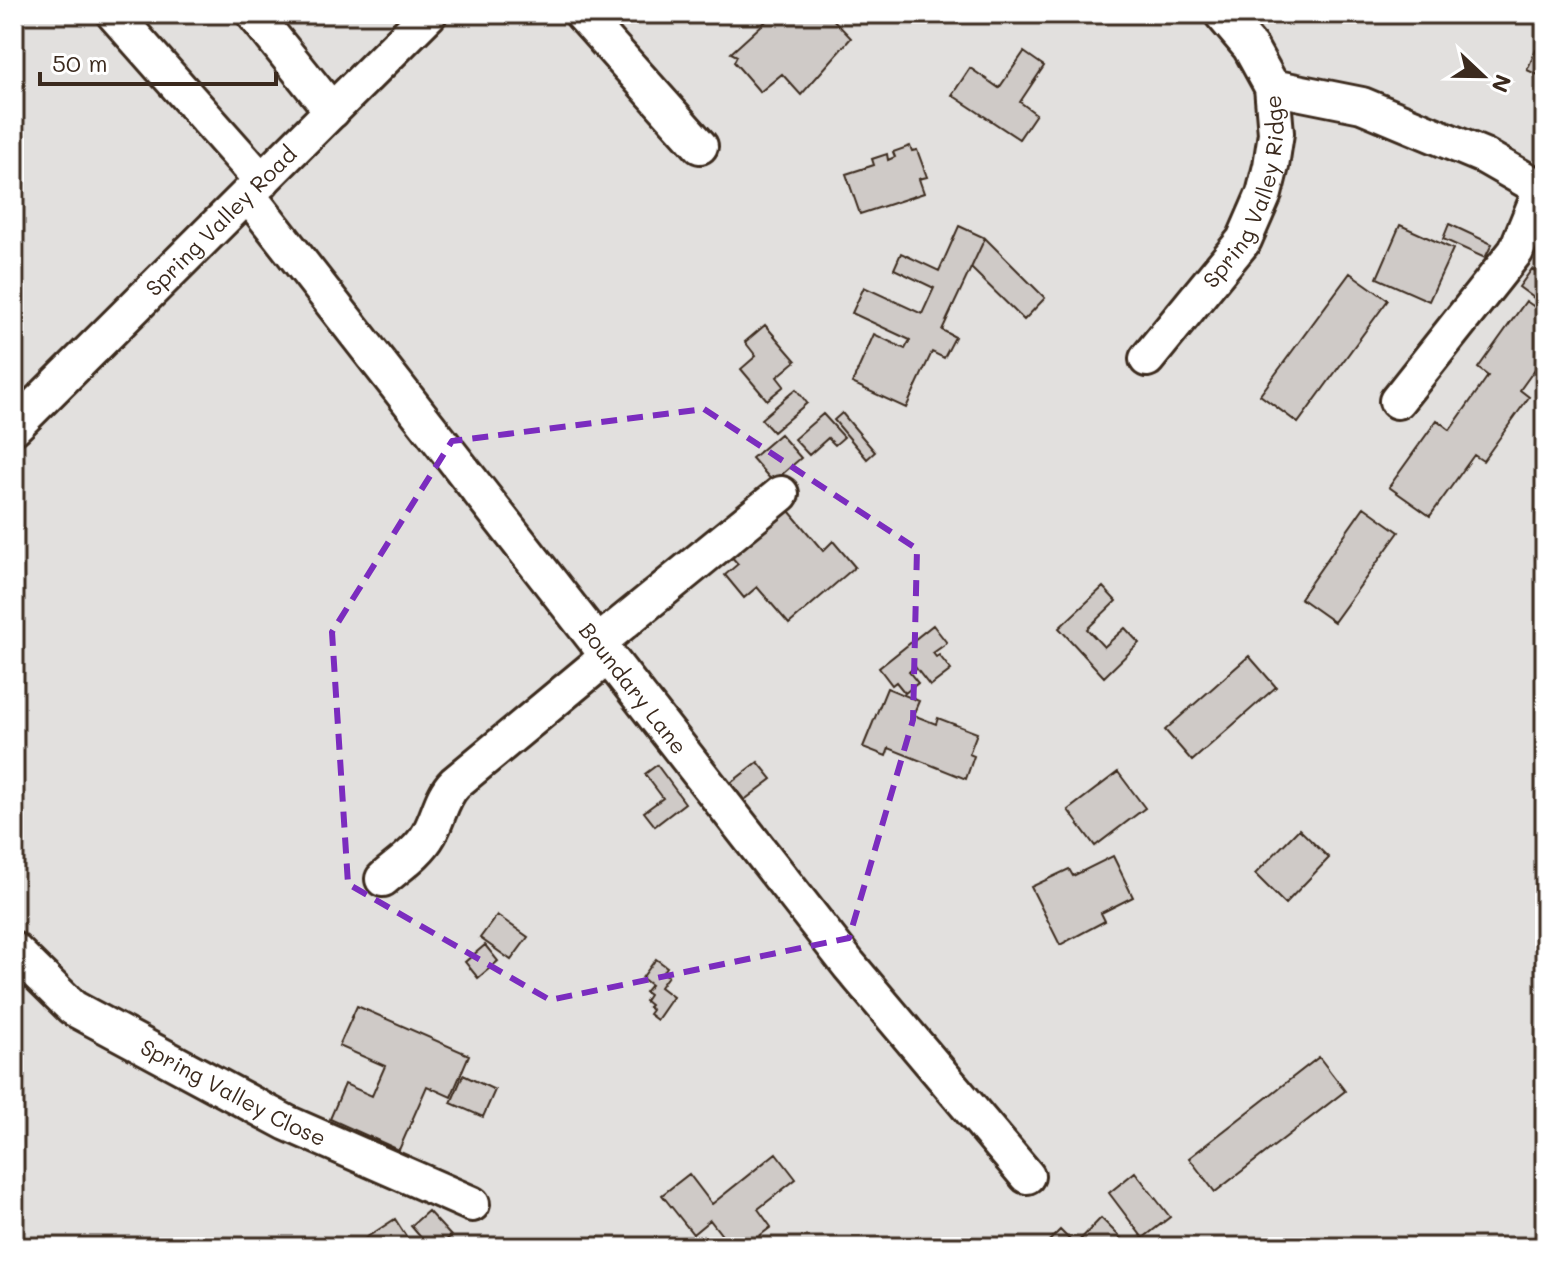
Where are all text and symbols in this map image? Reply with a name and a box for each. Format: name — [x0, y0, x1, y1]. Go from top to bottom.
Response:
scale bar — [40, 36, 276, 86]
north arrow — [1443, 36, 1523, 116]
text: 50 m — [52, 47, 108, 78]
text: N — [1485, 71, 1519, 97]
street label: Spring Valley Ridge — [1196, 94, 1290, 293]
street label: Spring Valley Road — [139, 139, 302, 302]
street label: Boundary Lane — [573, 616, 694, 760]
street label: Spring Valley Close — [136, 1032, 331, 1152]

